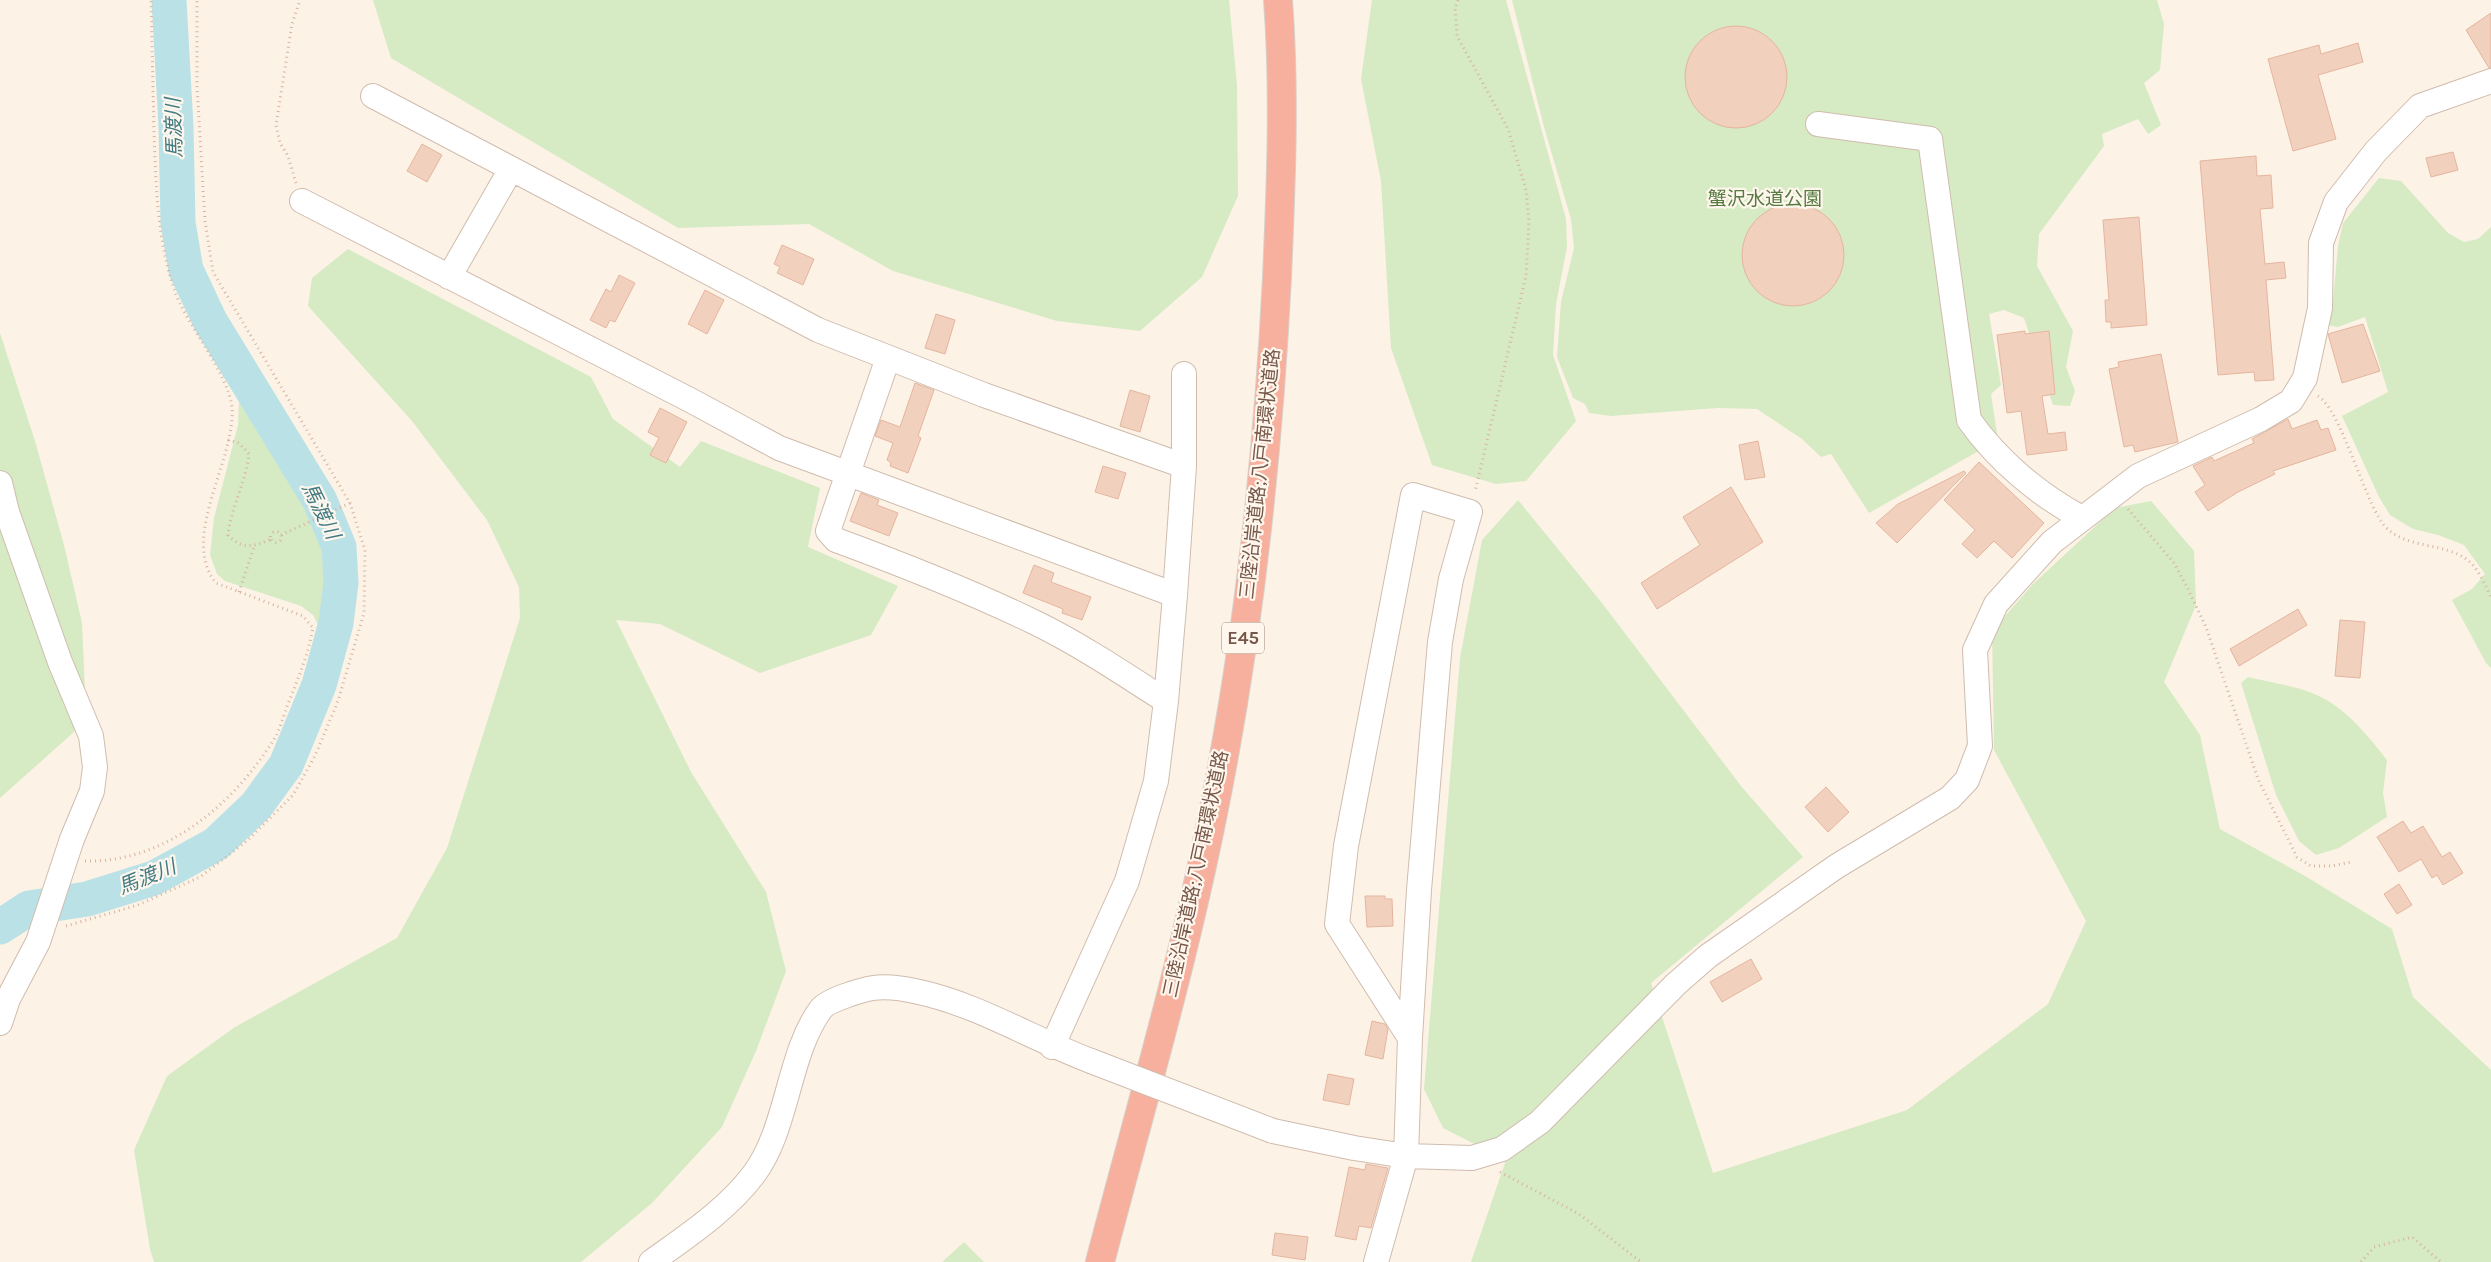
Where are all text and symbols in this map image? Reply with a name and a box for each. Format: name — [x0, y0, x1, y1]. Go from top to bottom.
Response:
water label: 馬渡川 — [161, 96, 187, 158]
park label: 蟹沢水道公園 — [1708, 188, 1822, 210]
street label: 三陸沿岸道路;八戸南環状道路 — [1236, 348, 1284, 600]
water label: 馬渡川 — [298, 479, 345, 545]
road number: E45 — [1222, 622, 1264, 654]
street label: 三陸沿岸道路;八戸南環状道路 — [1159, 748, 1233, 1000]
water label: 馬渡川 — [115, 854, 181, 899]

